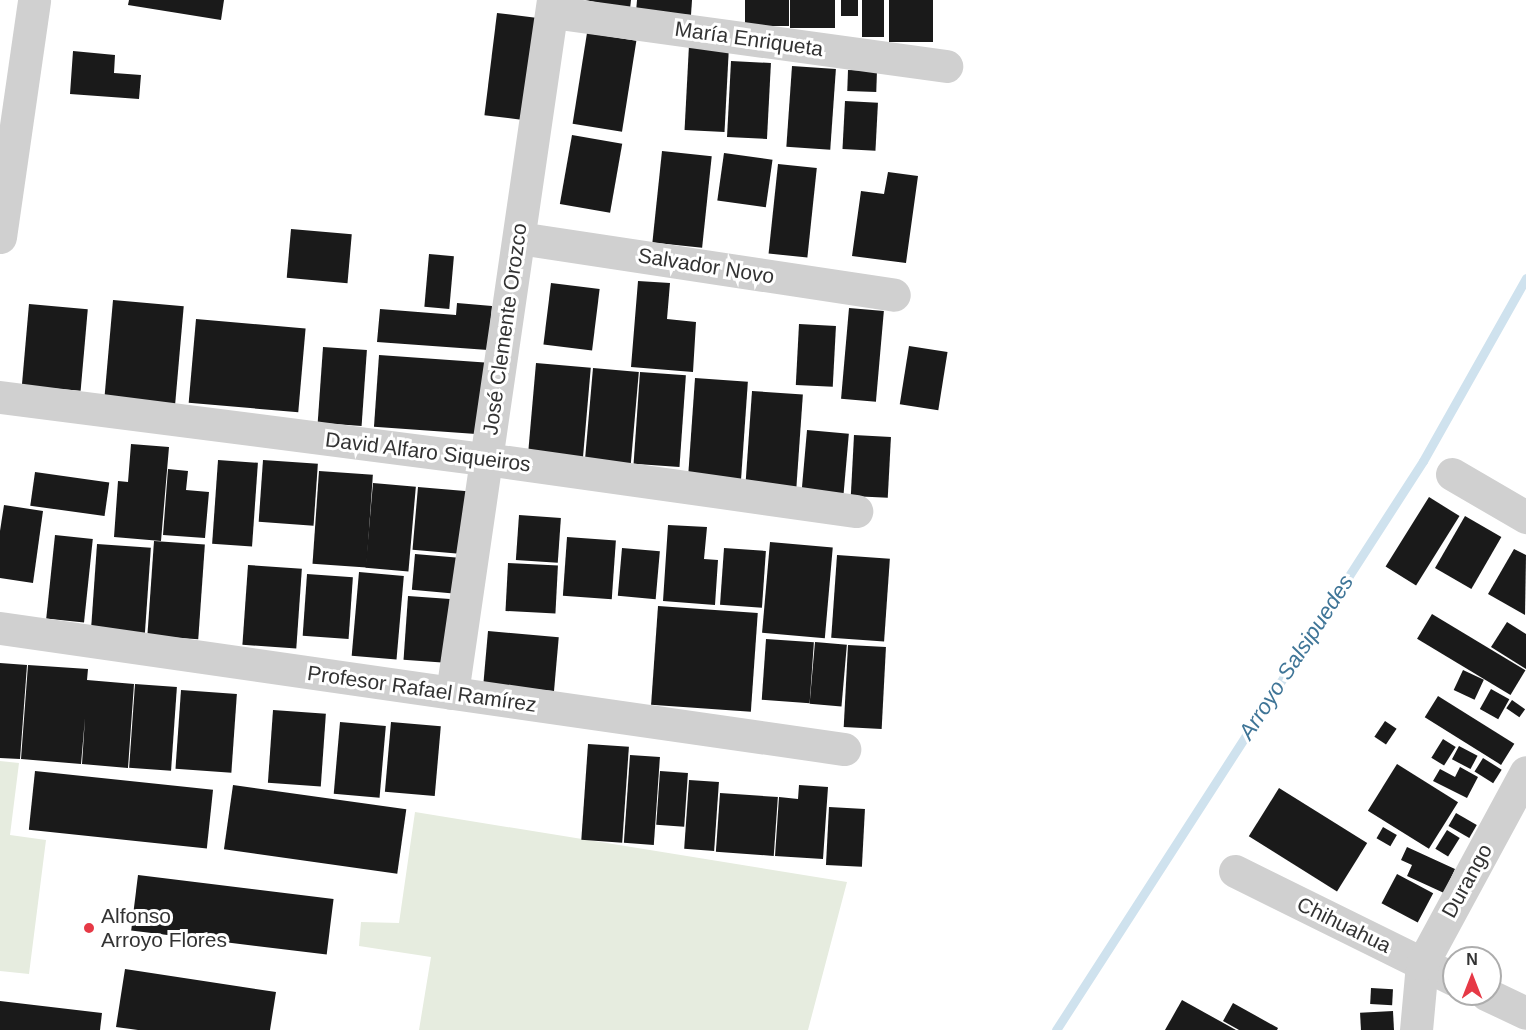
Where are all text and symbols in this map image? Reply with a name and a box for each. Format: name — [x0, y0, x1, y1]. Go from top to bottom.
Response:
street label: María Enriqueta — [673, 16, 825, 62]
street label: José Clemente Orozco — [478, 221, 532, 437]
street label: Salvador Novo — [636, 243, 776, 289]
street label: David Alfaro Siqueiros — [323, 427, 533, 477]
water label: Arroyo Salsipuedes — [1233, 570, 1359, 744]
street label: Profesor Rafael Ramírez — [306, 660, 538, 718]
street label: Durango — [1436, 840, 1498, 922]
street label: Chihuahua — [1293, 891, 1395, 959]
place label: Alfonso Arroyo Flores — [101, 903, 227, 953]
marker: Alfonso Arroyo Flores — [82, 921, 96, 935]
north arrow — [1442, 946, 1502, 1006]
text: N — [1466, 951, 1478, 968]

